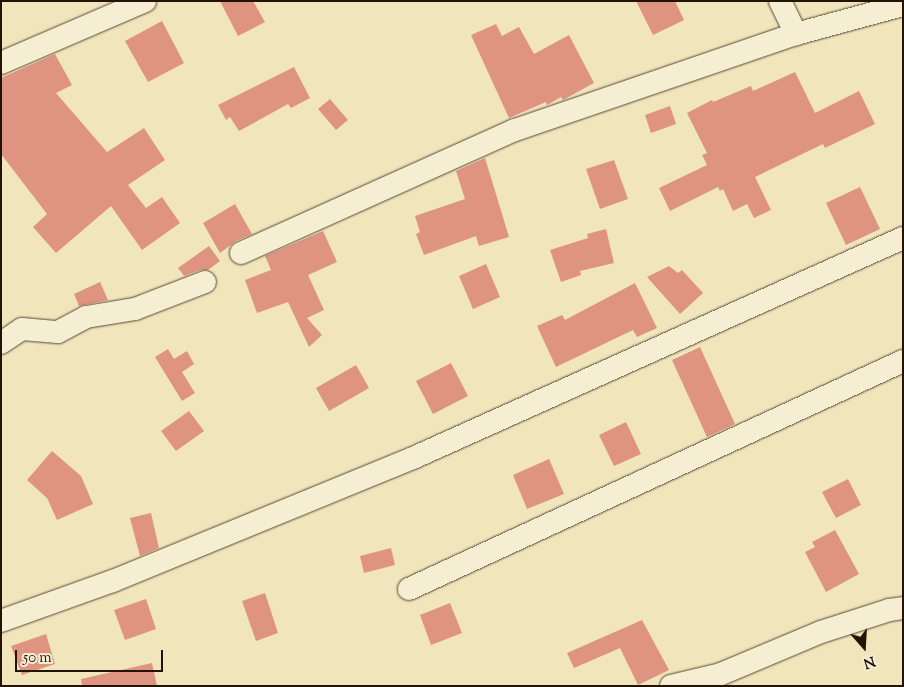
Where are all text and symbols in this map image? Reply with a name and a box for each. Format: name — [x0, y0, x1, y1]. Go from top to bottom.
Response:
north arrow — [839, 622, 889, 672]
scale bar — [18, 640, 165, 672]
text: 50 m — [23, 648, 52, 669]
text: N — [860, 650, 877, 672]

